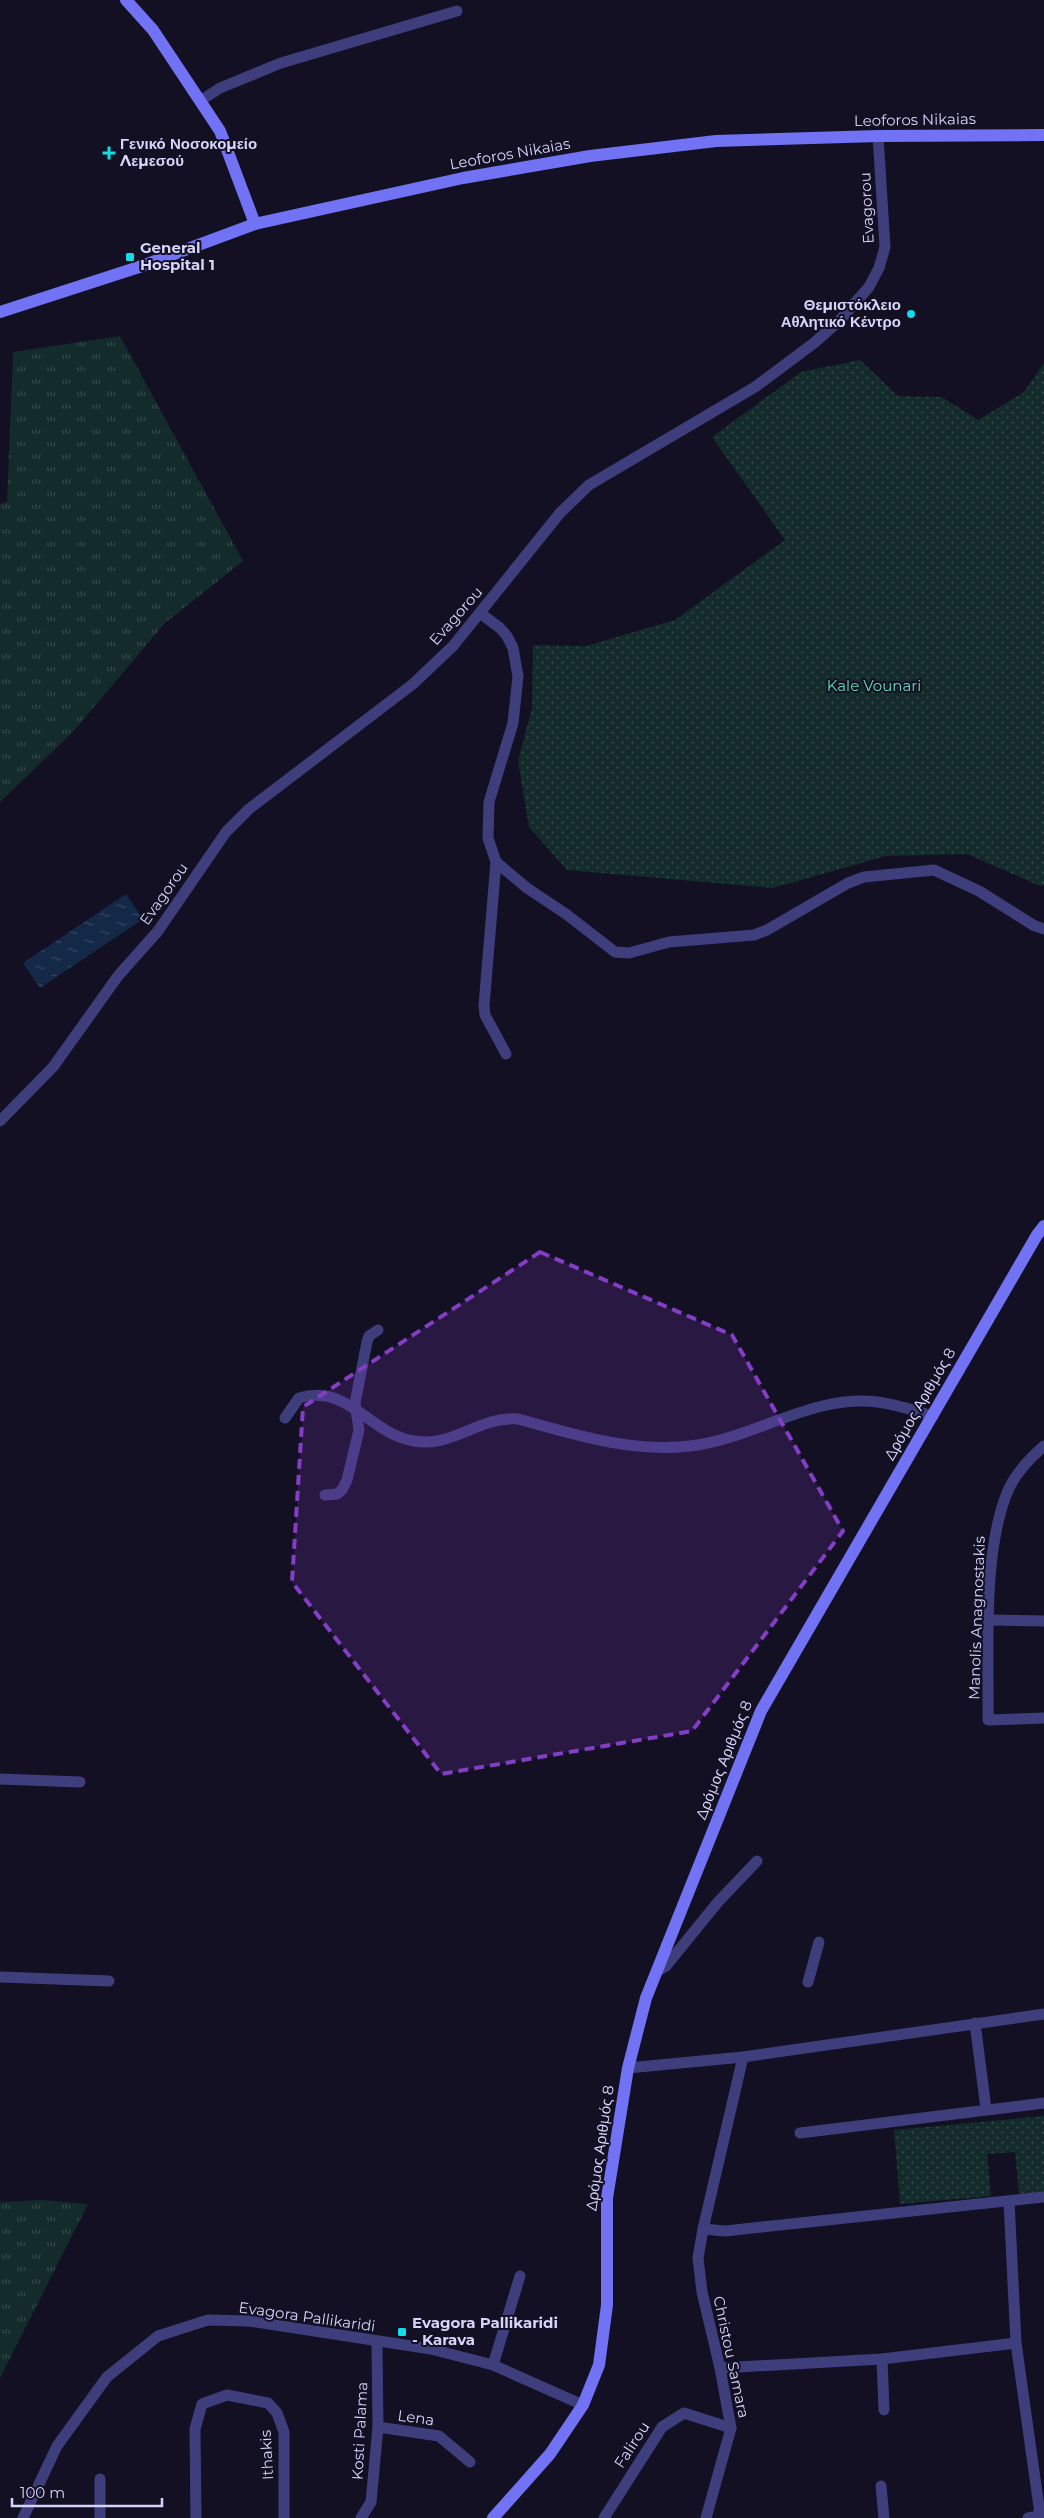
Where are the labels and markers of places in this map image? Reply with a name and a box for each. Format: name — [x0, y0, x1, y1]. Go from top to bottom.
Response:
place label: Γενικό Νοσοκομείο Λεμεσού — [119, 134, 257, 170]
marker: Γενικό Νοσοκομείο Λεμεσού — [102, 146, 116, 160]
place label: General Hospital 1 — [140, 238, 215, 274]
marker: General Hospital 1 — [124, 251, 136, 263]
place label: Θεμιστόκλειο Αθλητικό Κέντρο — [781, 295, 901, 331]
marker: Θεμιστόκλειο Αθλητικό Κέντρο — [905, 308, 917, 320]
place label: Evagora Pallikaridi - Karava — [412, 2313, 558, 2349]
marker: Evagora Pallikaridi - Karava — [396, 2326, 408, 2338]

